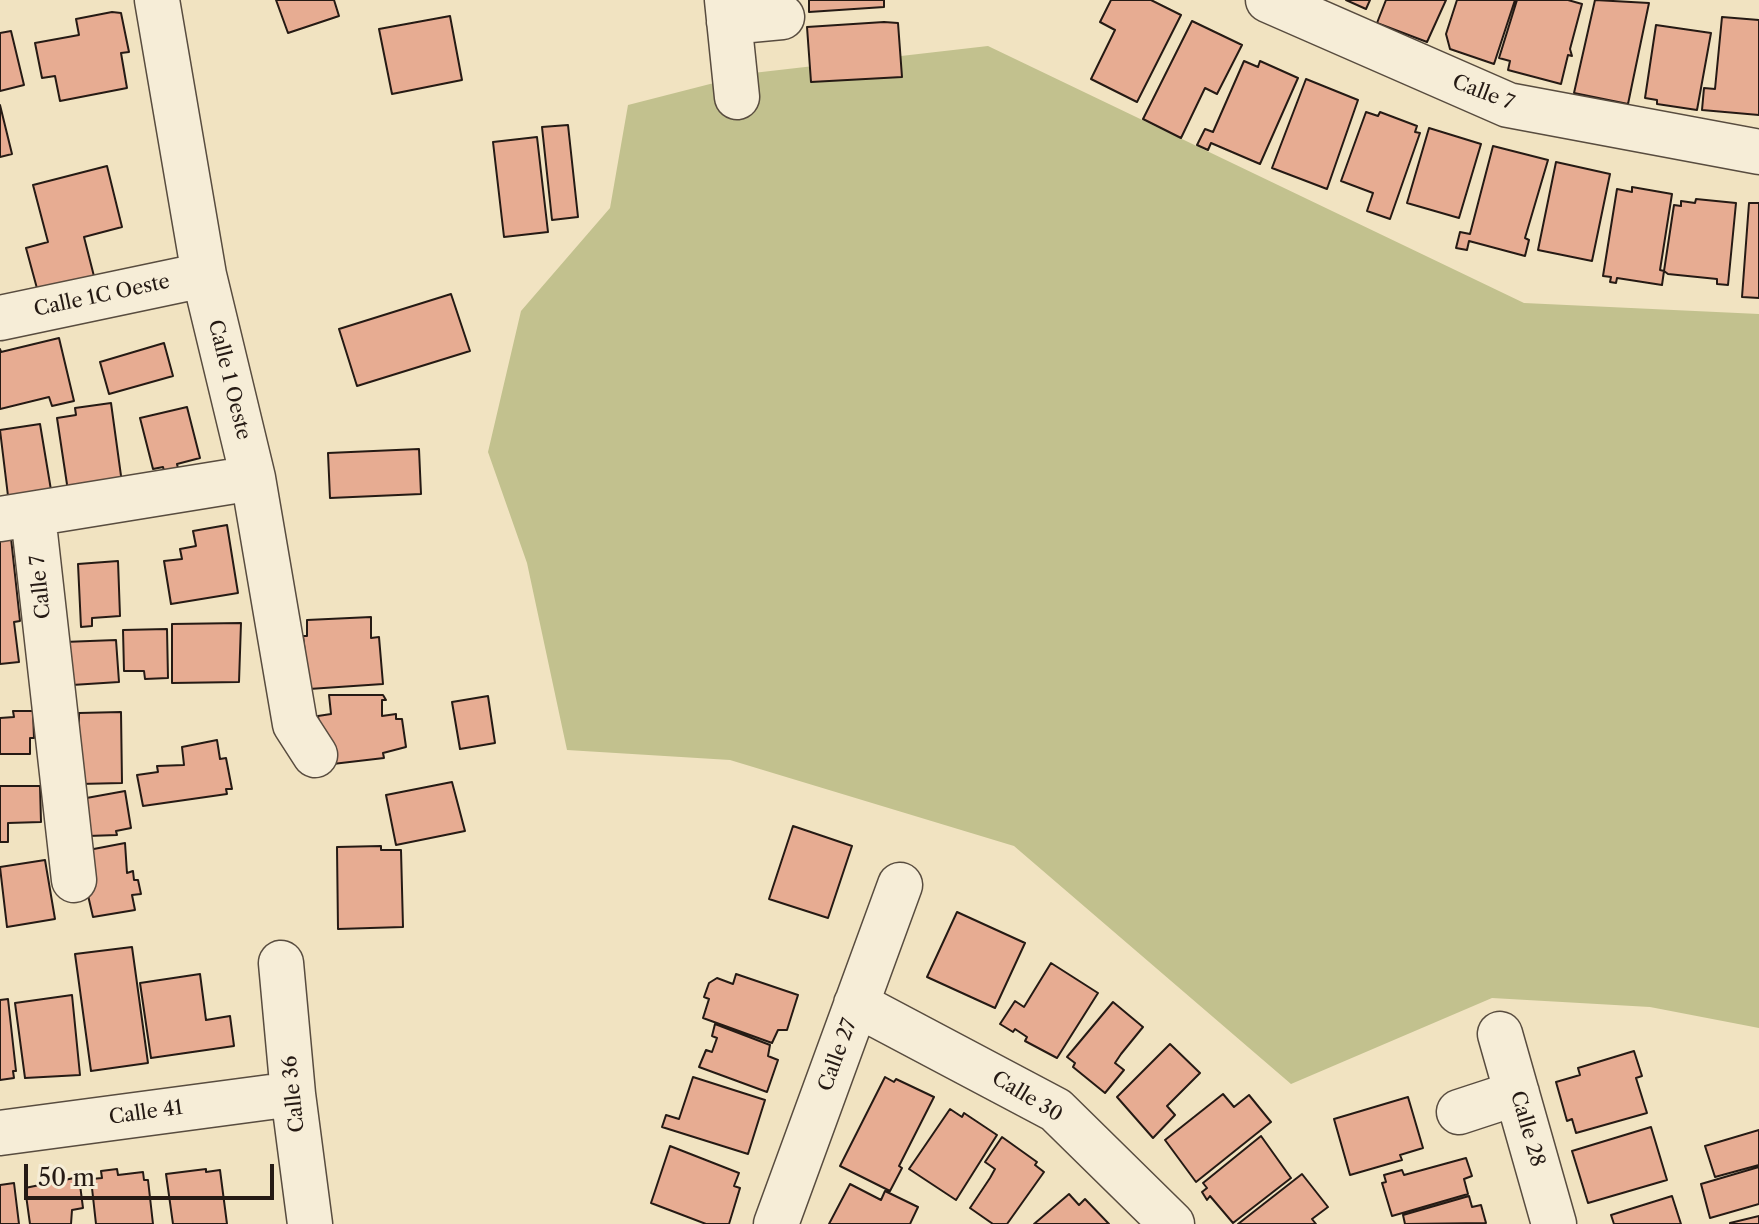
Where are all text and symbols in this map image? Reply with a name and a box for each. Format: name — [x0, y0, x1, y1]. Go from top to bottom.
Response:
street label: Calle 7 — [1449, 70, 1517, 116]
street label: Calle 1C Oeste — [32, 270, 172, 322]
street label: Calle 1 Oeste — [203, 318, 255, 442]
street label: Calle 7 — [26, 554, 56, 620]
street label: Calle 27 — [814, 1015, 862, 1095]
street label: Calle 36 — [278, 1054, 310, 1134]
street label: Calle 30 — [987, 1067, 1067, 1127]
street label: Calle 28 — [1505, 1088, 1549, 1170]
street label: Calle 41 — [108, 1096, 184, 1130]
scale bar — [28, 1148, 278, 1198]
text: 50 m — [38, 1163, 95, 1192]

